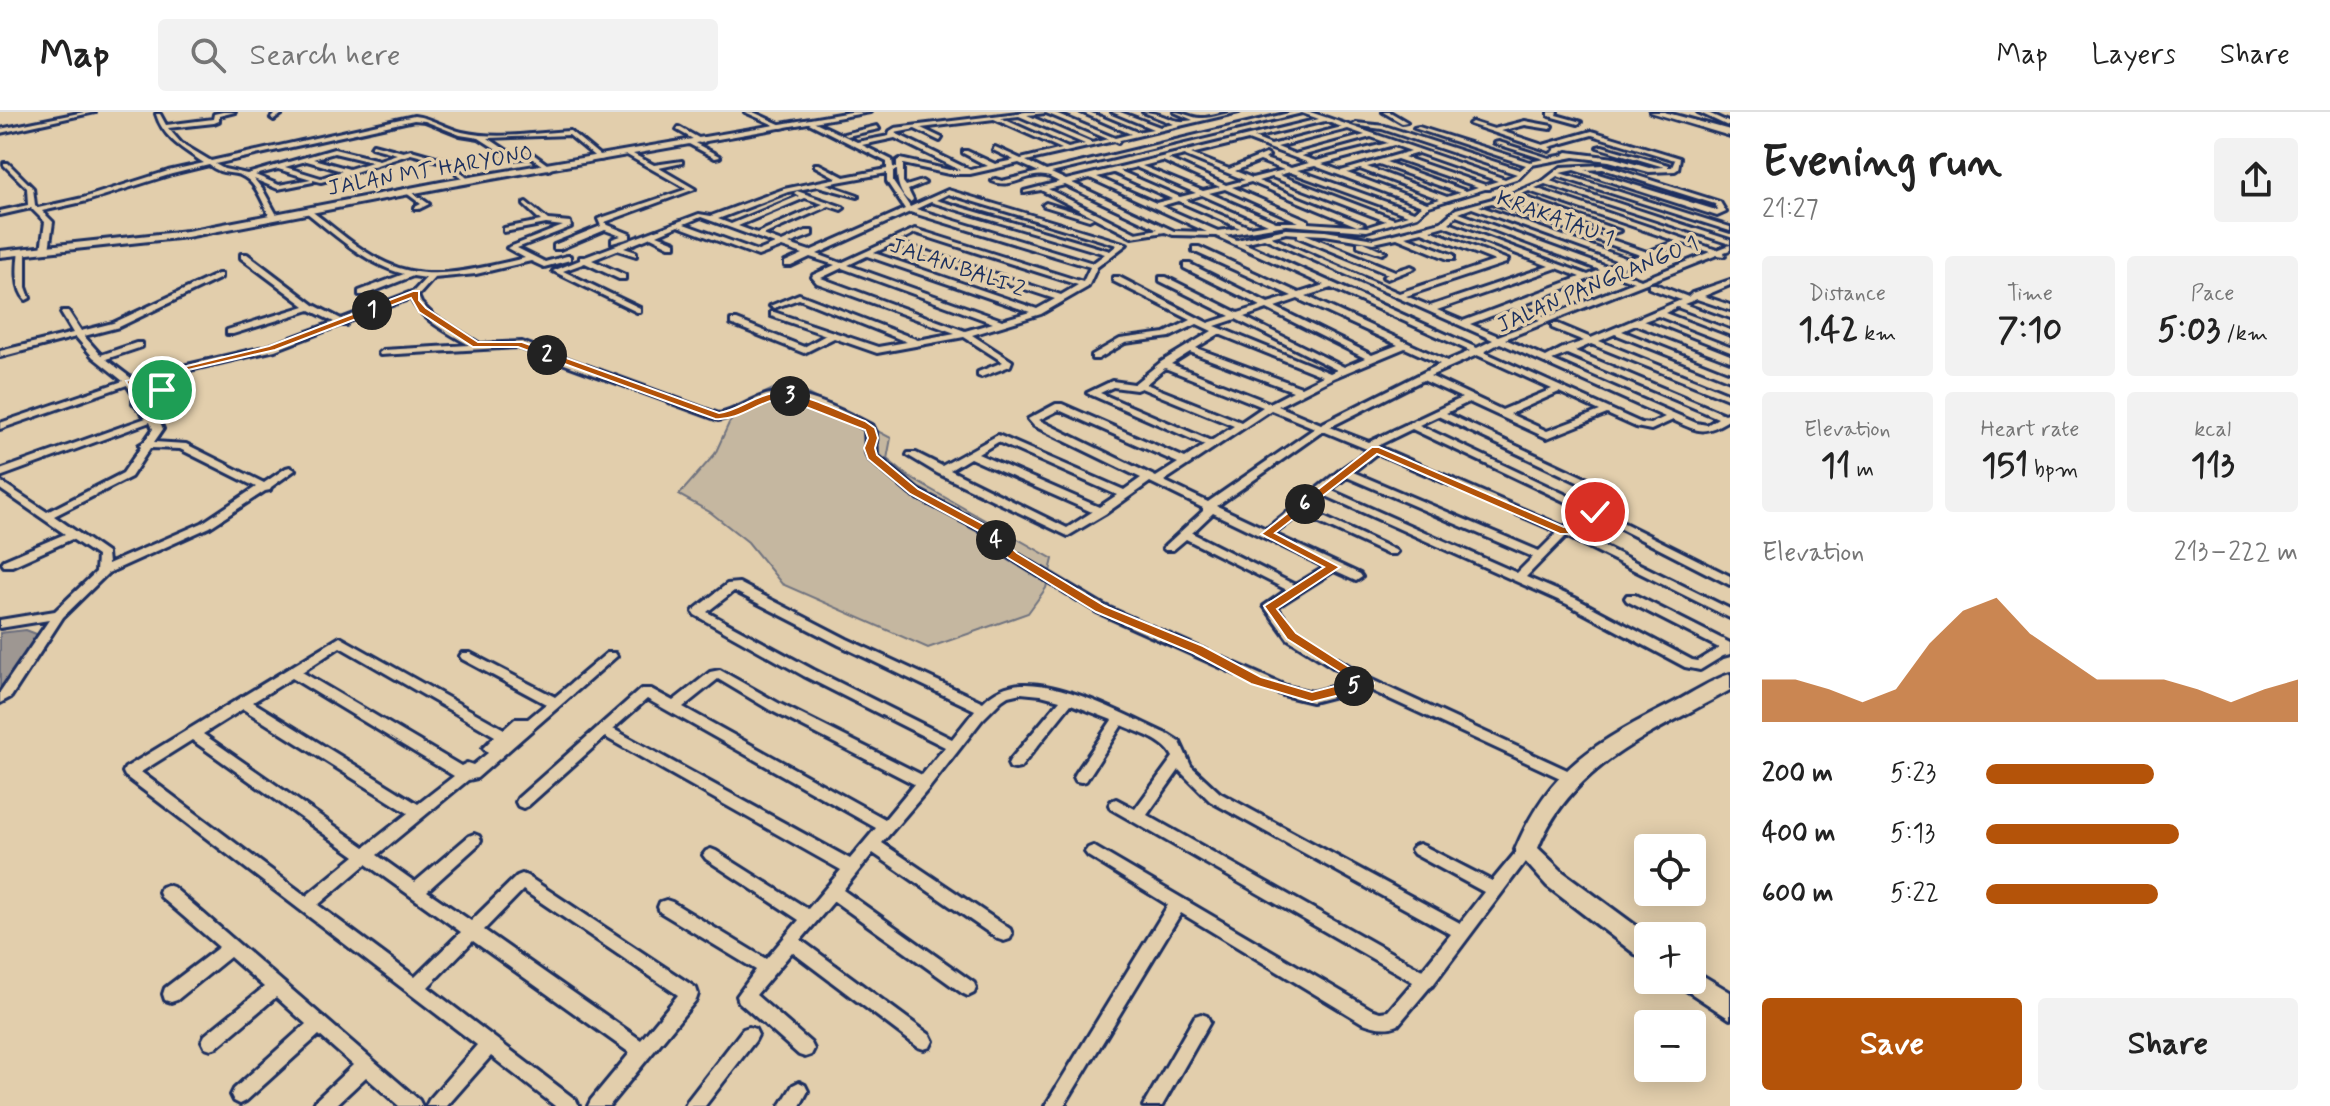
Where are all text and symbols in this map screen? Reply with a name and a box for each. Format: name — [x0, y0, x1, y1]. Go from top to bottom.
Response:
search box — [158, 19, 718, 91]
text: Map — [40, 31, 110, 80]
icon: search — [186, 33, 230, 77]
text: Search here — [250, 36, 401, 75]
text: Map — [1997, 37, 2048, 74]
text: Layers — [2092, 37, 2176, 74]
text: Share — [2220, 37, 2290, 74]
text: Evening run — [1762, 134, 2002, 192]
button: share — [2214, 138, 2298, 222]
street label: JALAN MT HARYONO — [326, 139, 535, 203]
street label: KRAKATAU 1 — [1493, 185, 1618, 253]
text: 21:27 — [1762, 193, 1819, 227]
street label: JALAN PANGRANGO 1 — [1493, 230, 1703, 340]
street label: JALAN BALI 2 — [886, 232, 1029, 304]
text: Distance — [1809, 280, 1886, 308]
text: Time — [2007, 280, 2053, 308]
text: Pace — [2191, 280, 2235, 308]
pin: 1 — [352, 290, 392, 330]
text: 1 — [367, 296, 377, 324]
text: 1.42 — [1798, 308, 1858, 353]
text: 7:10 — [1998, 308, 2062, 353]
text: 5:03 — [2157, 308, 2220, 353]
text: km — [1858, 320, 1896, 348]
text: /km — [2220, 320, 2268, 348]
pin: 2 — [527, 335, 567, 375]
text: 2 — [542, 341, 552, 369]
pin — [128, 356, 196, 424]
icon: arrive — [140, 368, 184, 412]
pin: 3 — [770, 376, 810, 416]
text: 3 — [785, 382, 795, 410]
text: Elevation — [1804, 416, 1891, 444]
text: Heart rate — [1981, 416, 2079, 444]
text: kcal — [2194, 416, 2231, 444]
text: 11 — [1821, 444, 1851, 489]
text: 151 — [1982, 444, 2028, 489]
text: 113 — [2191, 444, 2235, 489]
text: m — [1851, 456, 1874, 484]
text: bpm — [2028, 456, 2078, 484]
pin — [1561, 478, 1629, 546]
pin: 6 — [1285, 484, 1325, 524]
text: 6 — [1299, 490, 1311, 518]
icon: check — [1573, 490, 1617, 534]
pin: 4 — [976, 520, 1016, 560]
text: 4 — [990, 526, 1002, 554]
text: Elevation — [1762, 536, 1864, 570]
text: 213–222 m — [2174, 536, 2298, 570]
pin: 5 — [1334, 666, 1374, 706]
text: 5 — [1347, 672, 1361, 700]
text: 200 m — [1762, 757, 1833, 791]
text: 5:23 — [1890, 757, 1936, 791]
text: 400 m — [1762, 817, 1835, 851]
text: 5:13 — [1890, 817, 1935, 851]
map controls — [1634, 834, 1706, 1082]
button: locate — [1634, 834, 1706, 906]
text: 600 m — [1762, 877, 1834, 911]
text: 5:22 — [1890, 877, 1939, 911]
button: + — [1634, 922, 1706, 994]
button: Save — [1762, 998, 2022, 1090]
button: Share — [2038, 998, 2298, 1090]
button: − — [1634, 1010, 1706, 1082]

